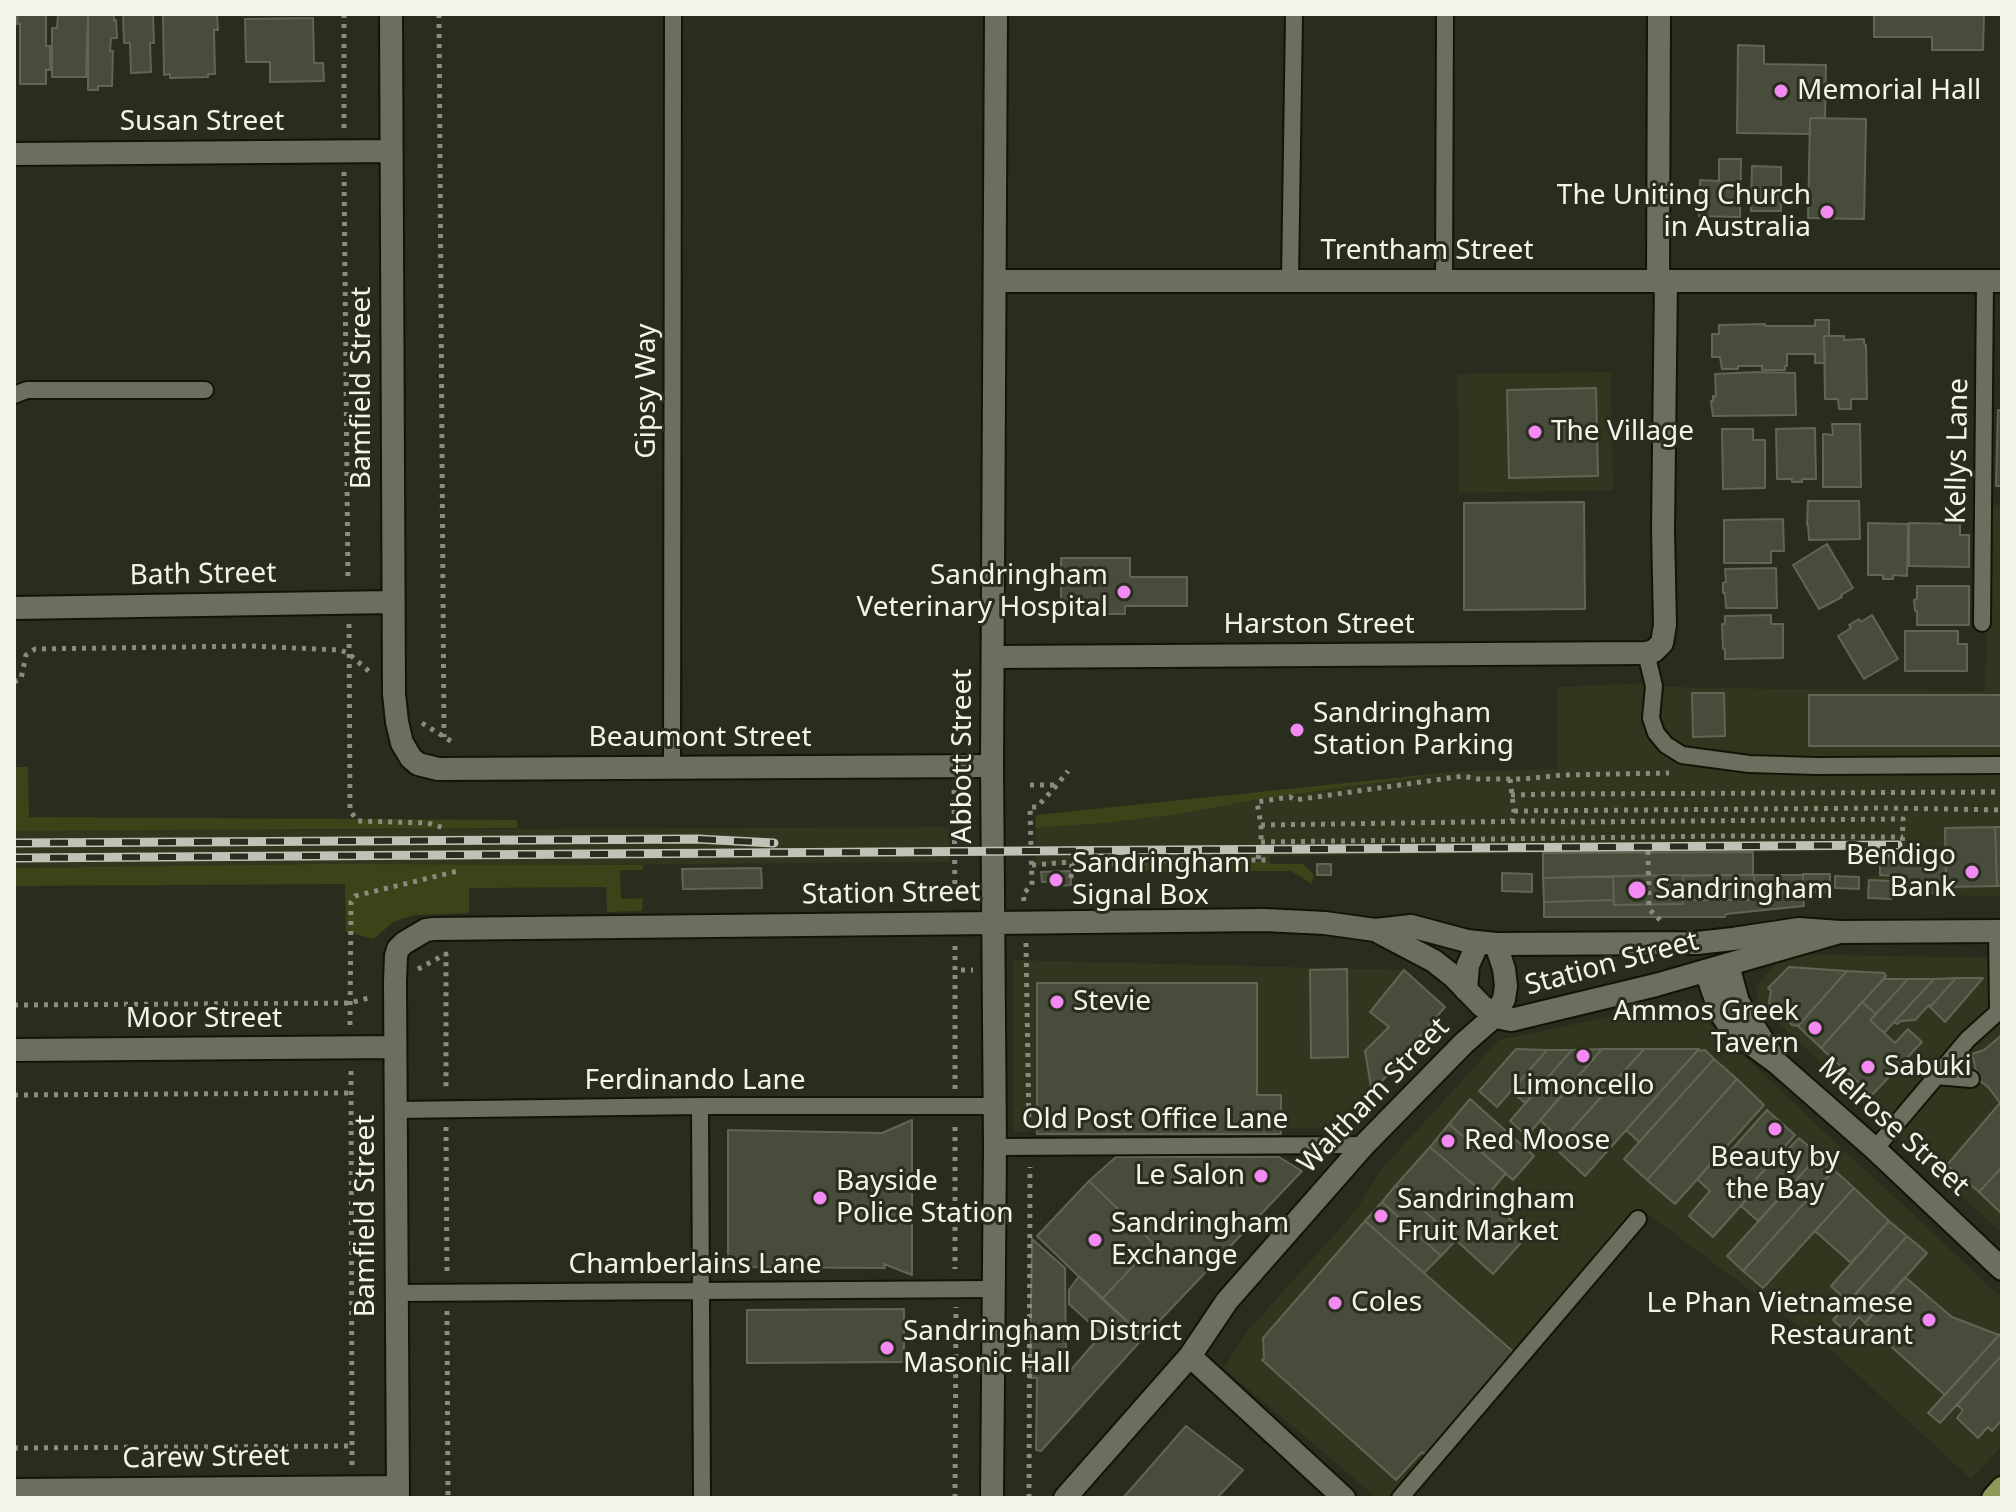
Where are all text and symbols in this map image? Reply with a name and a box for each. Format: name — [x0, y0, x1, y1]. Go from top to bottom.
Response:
place label: Memorial Hall — [1797, 74, 1981, 108]
marker: Memorial Hall — [1772, 82, 1790, 100]
street label: Susan Street — [120, 105, 284, 139]
place label: The Uniting Church in Australia — [1557, 179, 1811, 245]
marker: The Uniting Church in Australia — [1818, 203, 1836, 221]
street label: Trentham Street — [1320, 234, 1534, 268]
street label: Bamfield Street — [345, 287, 379, 489]
street label: Gipsy Way — [630, 323, 664, 459]
street label: Kellys Lane — [1940, 378, 1976, 524]
place label: The Village — [1551, 415, 1694, 449]
marker: The Village — [1526, 423, 1544, 441]
street label: Bath Street — [129, 557, 277, 593]
place label: Sandringham Veterinary Hospital — [857, 559, 1108, 625]
marker: Sandringham Veterinary Hospital — [1115, 583, 1133, 601]
street label: Harston Street — [1223, 608, 1415, 642]
street label: Abbott Street — [946, 669, 980, 843]
place label: Sandringham Station Parking — [1313, 697, 1514, 763]
street label: Beaumont Street — [589, 721, 811, 755]
marker: Sandringham Station Parking — [1288, 721, 1306, 739]
place label: Bendigo Bank — [1846, 839, 1956, 905]
place label: Sandringham Signal Box — [1072, 847, 1250, 913]
marker: Bendigo Bank — [1963, 863, 1981, 881]
marker: Sandringham Signal Box — [1047, 871, 1065, 889]
place label: Sandringham — [1655, 873, 1833, 907]
street label: Station Street — [802, 876, 980, 912]
marker: Sandringham — [1626, 879, 1648, 901]
street label: Station Street — [1522, 925, 1702, 1003]
place label: Stevie — [1073, 985, 1151, 1019]
marker: Stevie — [1048, 993, 1066, 1011]
place label: Ammos Greek Tavern — [1613, 995, 1799, 1061]
street label: Moor Street — [126, 1002, 282, 1036]
street label: Waltham Street — [1291, 1011, 1457, 1181]
marker: Ammos Greek Tavern — [1806, 1019, 1824, 1037]
marker: Limoncello — [1574, 1047, 1592, 1065]
place label: Sabuki — [1884, 1050, 1972, 1084]
street label: Melrose Street — [1811, 1051, 1975, 1203]
marker: Sabuki — [1859, 1058, 1877, 1076]
street label: Ferdinando Lane — [584, 1064, 806, 1098]
place label: Limoncello — [1512, 1069, 1654, 1103]
street label: Old Post Office Lane — [1022, 1103, 1288, 1137]
street label: Bamfield Street — [349, 1115, 383, 1317]
marker: Beauty by the Bay — [1766, 1120, 1784, 1138]
place label: Red Moose — [1464, 1124, 1610, 1158]
marker: Red Moose — [1439, 1132, 1457, 1150]
place label: Beauty by the Bay — [1710, 1141, 1840, 1207]
place label: Le Salon — [1135, 1159, 1245, 1193]
place label: Bayside Police Station — [836, 1165, 1014, 1231]
marker: Le Salon — [1252, 1167, 1270, 1185]
place label: Sandringham Fruit Market — [1397, 1183, 1575, 1249]
marker: Bayside Police Station — [811, 1189, 829, 1207]
place label: Sandringham Exchange — [1111, 1207, 1289, 1273]
marker: Sandringham Fruit Market — [1372, 1207, 1390, 1225]
marker: Sandringham Exchange — [1086, 1231, 1104, 1249]
street label: Chamberlains Lane — [568, 1248, 822, 1282]
place label: Coles — [1351, 1286, 1422, 1320]
place label: Le Phan Vietnamese Restaurant — [1647, 1287, 1913, 1353]
marker: Coles — [1326, 1294, 1344, 1312]
marker: Le Phan Vietnamese Restaurant — [1920, 1311, 1938, 1329]
place label: Sandringham District Masonic Hall — [903, 1315, 1182, 1381]
marker: Sandringham District Masonic Hall — [878, 1339, 896, 1357]
street label: Carew Street — [122, 1440, 290, 1476]

